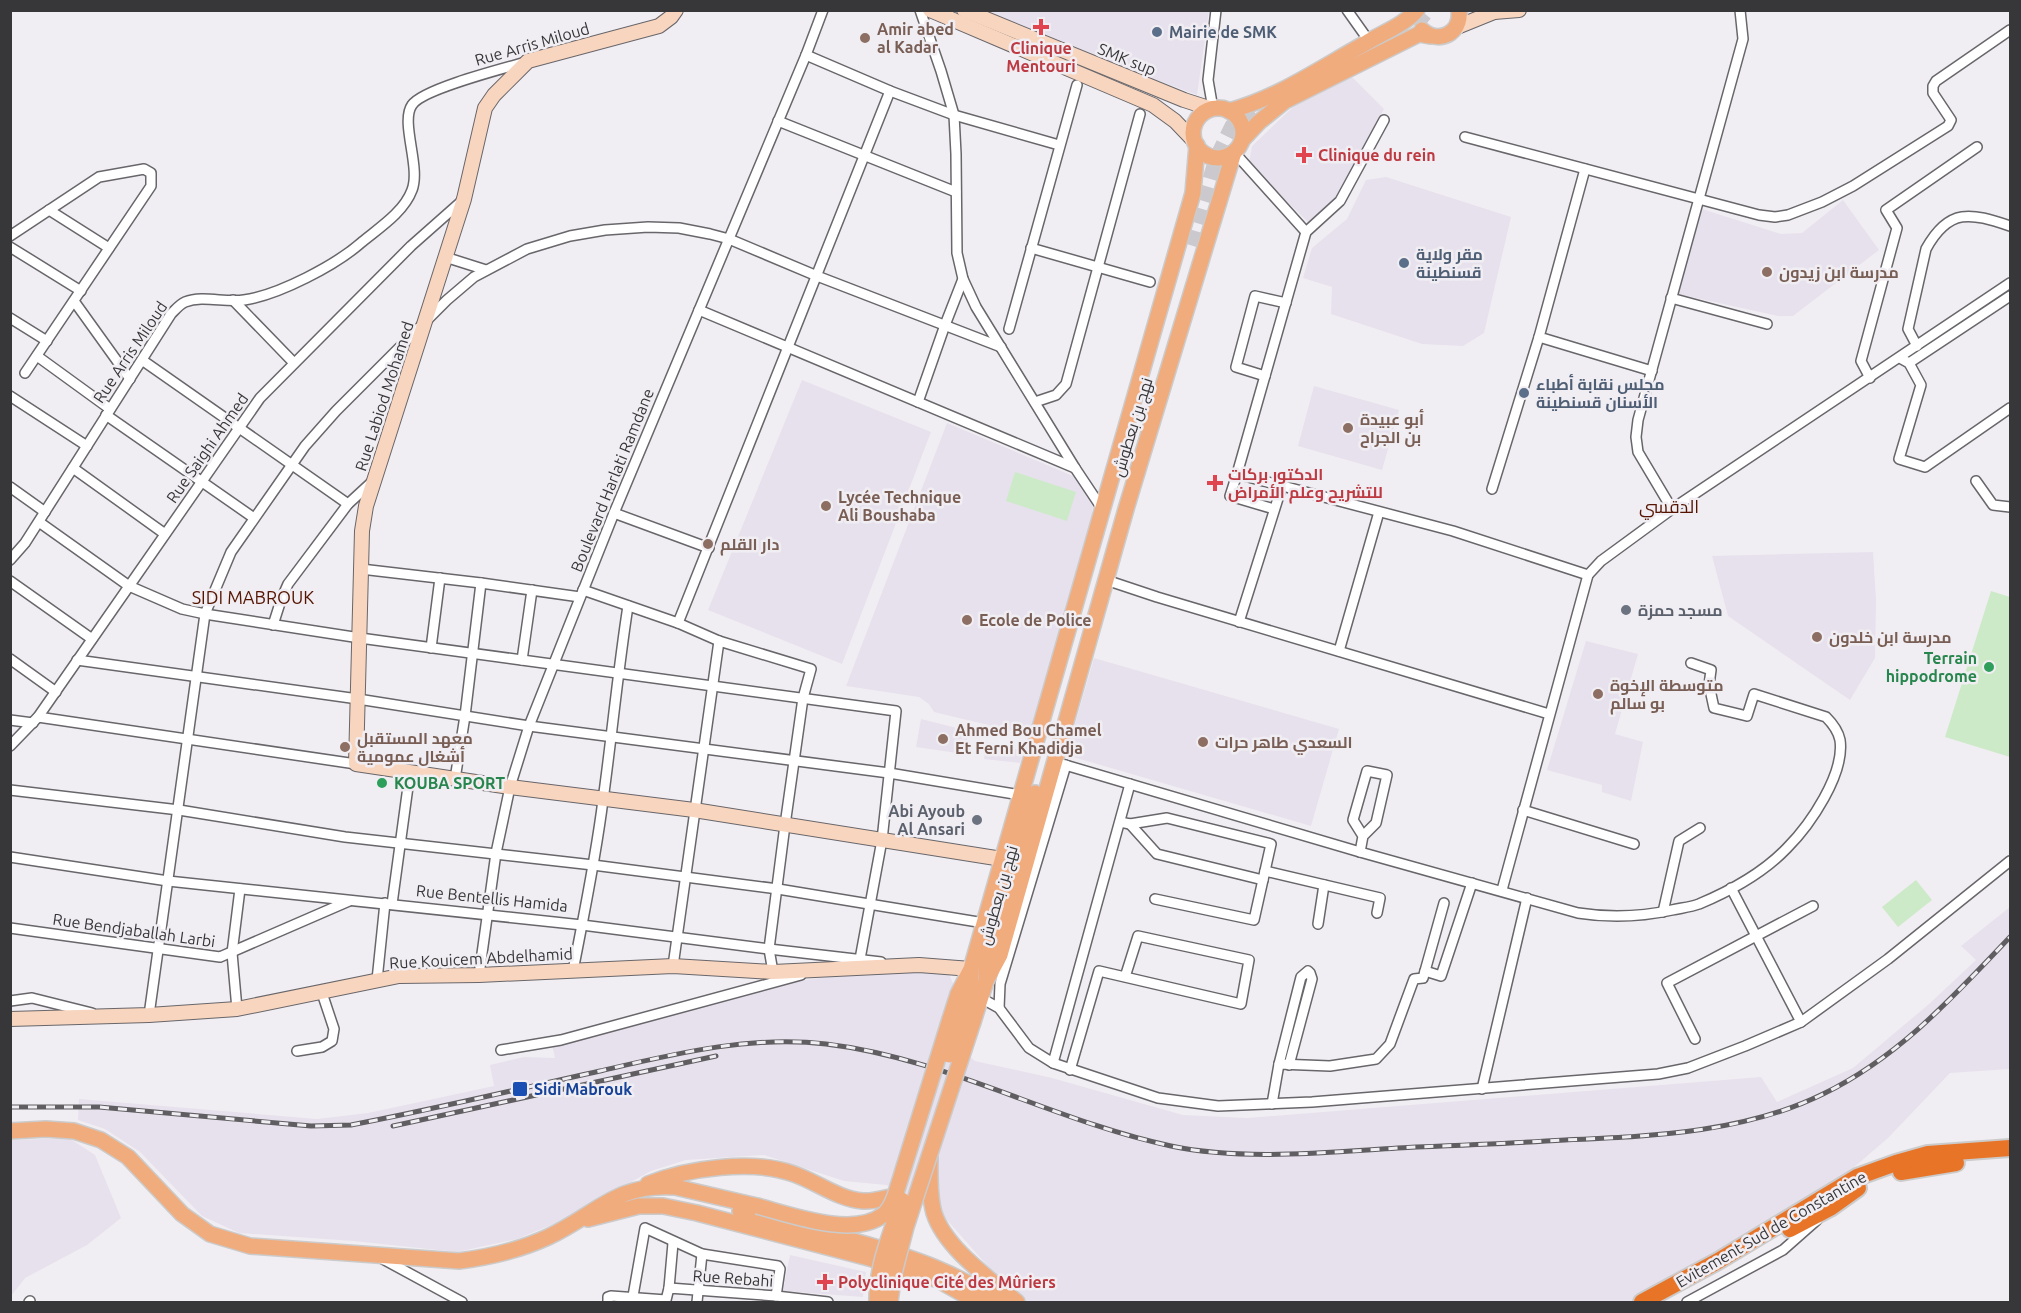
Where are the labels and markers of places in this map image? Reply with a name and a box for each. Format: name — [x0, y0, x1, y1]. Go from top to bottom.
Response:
marker: Clinique Mentouri — [1032, 18, 1050, 36]
place label: Amir abed al Kadar — [877, 20, 954, 56]
place label: Mairie de SMK — [1169, 23, 1277, 41]
marker: Mairie de SMK — [1150, 25, 1164, 39]
marker: Amir abed al Kadar — [858, 31, 872, 45]
place label: Clinique Mentouri — [1006, 39, 1076, 75]
marker: Clinique du rein — [1295, 146, 1313, 164]
place label: Clinique du rein — [1318, 146, 1436, 164]
place label: مقر ولاية قسنطينة — [1416, 245, 1483, 281]
marker: مقر ولاية قسنطينة — [1397, 256, 1411, 270]
place label: مدرسة ابن زيدون — [1779, 263, 1899, 282]
marker: مدرسة ابن زيدون — [1760, 265, 1774, 279]
place label: مجلس نقابة أطباء الأسنان قسنطينة — [1536, 374, 1665, 412]
marker: مجلس نقابة أطباء الأسنان قسنطينة — [1517, 386, 1531, 400]
place label: أبو عبيدة بن الجراح — [1360, 409, 1424, 448]
marker: أبو عبيدة بن الجراح — [1341, 421, 1355, 435]
place label: الدكتور بركات للتشريح وعلم الأمراض — [1228, 465, 1383, 504]
marker: الدكتور بركات للتشريح وعلم الأمراض — [1206, 474, 1224, 492]
place label: Lycée Technique Ali Boushaba — [838, 488, 961, 524]
marker: Lycée Technique Ali Boushaba — [819, 499, 833, 513]
place label: دار القلم — [720, 535, 780, 556]
marker: دار القلم — [701, 537, 715, 551]
place label: مسجد حمزة — [1638, 601, 1723, 620]
marker: مسجد حمزة — [1619, 603, 1633, 617]
place label: Ecole de Police — [979, 611, 1092, 629]
marker: Ecole de Police — [960, 613, 974, 627]
place label: مدرسة ابن خلدون — [1829, 628, 1952, 647]
marker: مدرسة ابن خلدون — [1810, 630, 1824, 644]
place label: Terrain hippodrome — [1886, 649, 1977, 685]
marker: Terrain hippodrome — [1982, 660, 1996, 674]
place label: متوسطة الإخوة بو سالم — [1610, 676, 1723, 715]
marker: متوسطة الإخوة بو سالم — [1591, 687, 1605, 701]
place label: Ahmed Bou Chamel Et Ferni Khadidja — [955, 721, 1102, 757]
place label: معهد المستقبل أشغال عمومية — [357, 729, 473, 766]
marker: Ahmed Bou Chamel Et Ferni Khadidja — [936, 732, 950, 746]
place label: السعدي طاهر حرات — [1215, 733, 1353, 755]
marker: السعدي طاهر حرات — [1196, 735, 1210, 749]
marker: معهد المستقبل أشغال عمومية — [338, 740, 352, 754]
place label: KOUBA SPORT — [394, 774, 505, 792]
marker: KOUBA SPORT — [375, 776, 389, 790]
place label: Abi Ayoub Al Ansari — [888, 802, 965, 838]
marker: Abi Ayoub Al Ansari — [970, 813, 984, 827]
marker: Sidi Mabrouk — [511, 1080, 529, 1098]
place label: Sidi Mabrouk — [534, 1080, 632, 1098]
marker: Polyclinique Cité des Mûriers — [816, 1273, 834, 1291]
place label: Polyclinique Cité des Mûriers — [838, 1273, 1056, 1291]

